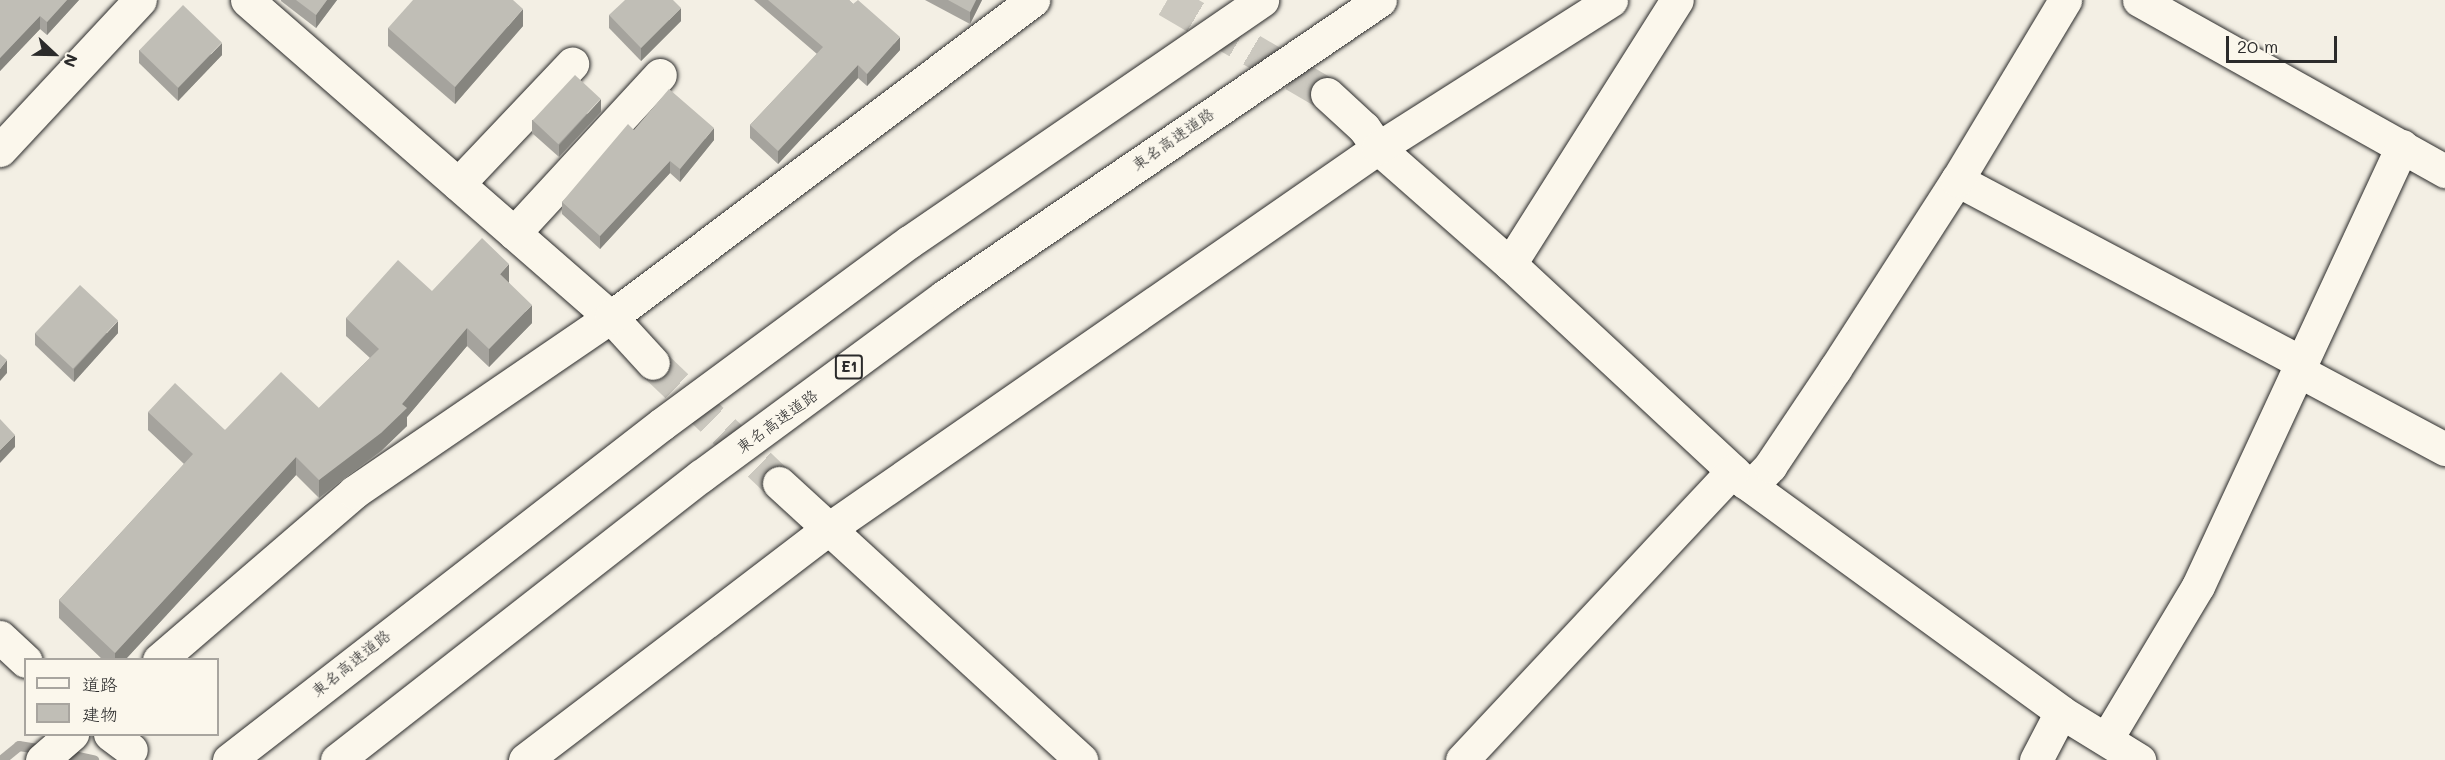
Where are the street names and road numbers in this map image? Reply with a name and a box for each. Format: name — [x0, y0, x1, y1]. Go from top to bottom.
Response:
street label: 東名高速道路 — [1128, 104, 1218, 174]
road number: E1 — [834, 355, 864, 379]
street label: 東名高速道路 — [733, 385, 821, 457]
street label: 東名高速道路 — [308, 625, 394, 701]

